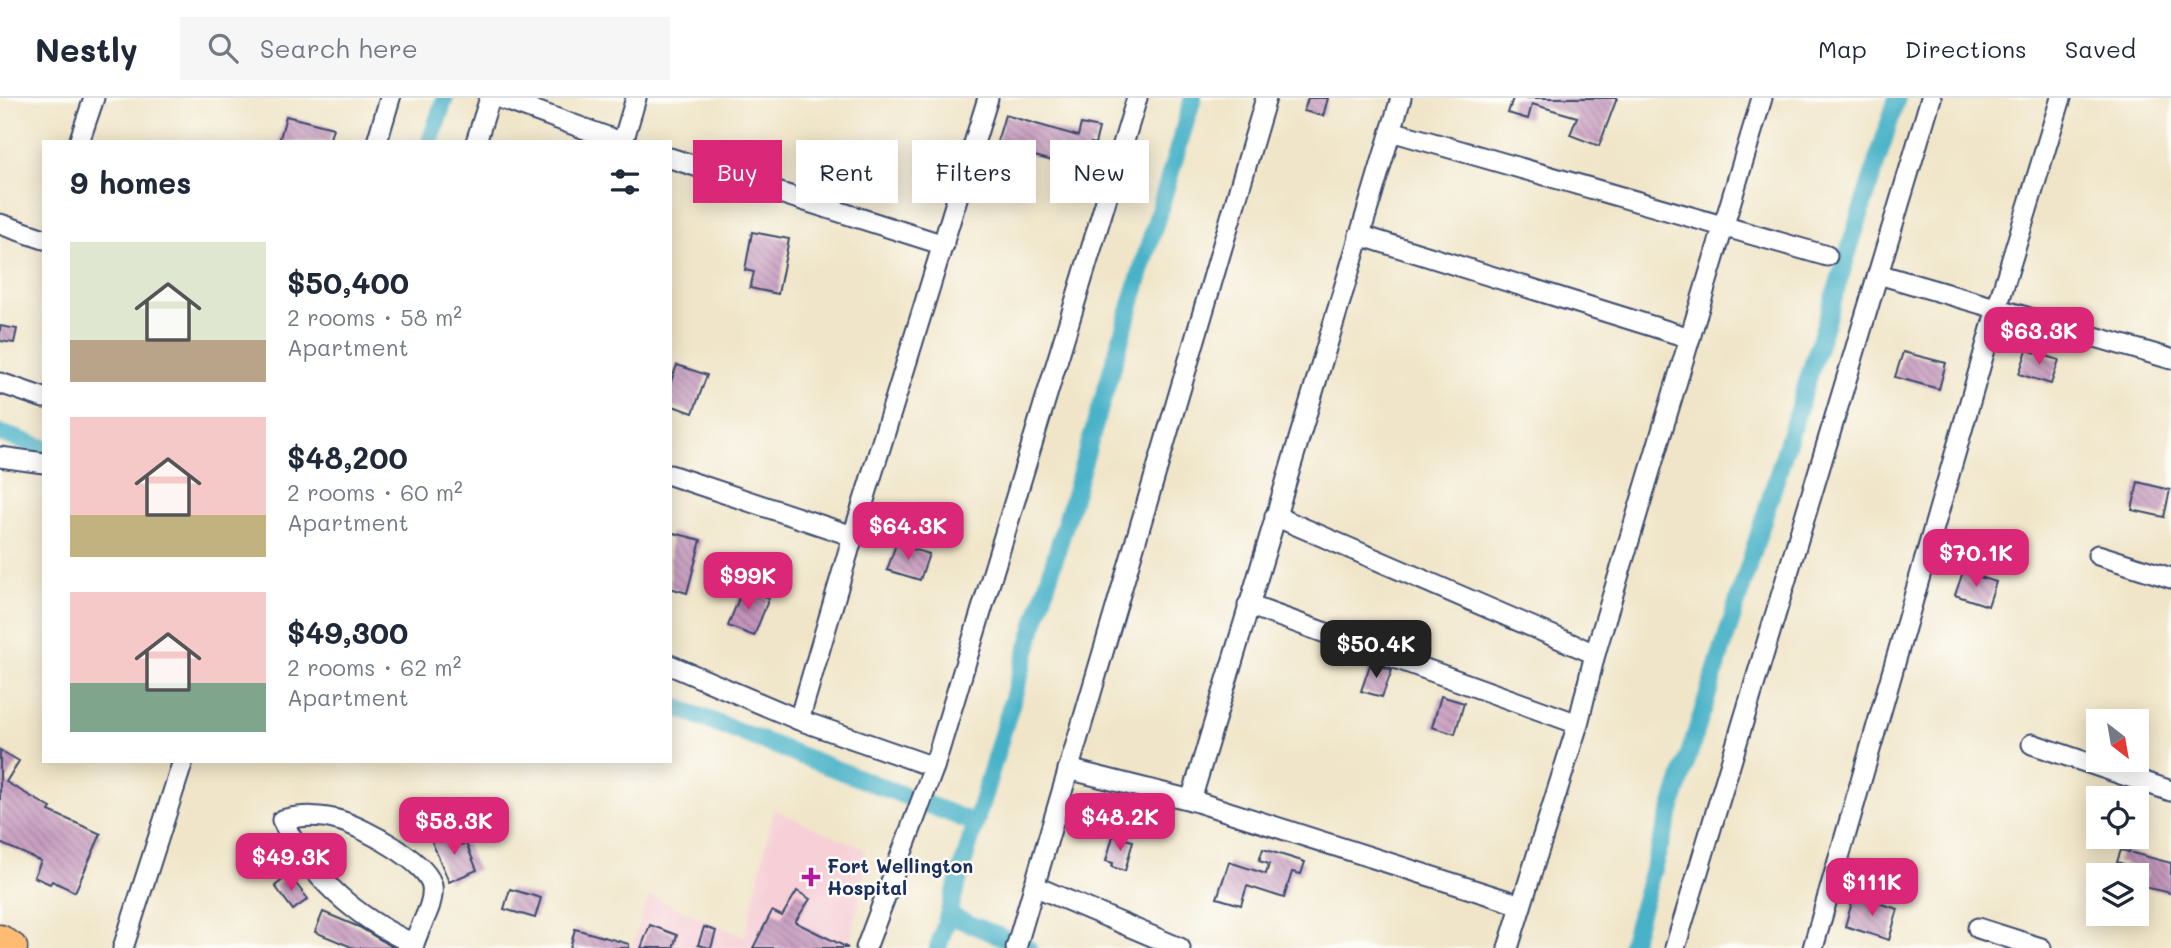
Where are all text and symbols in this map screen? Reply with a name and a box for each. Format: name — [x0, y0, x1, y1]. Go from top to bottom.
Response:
search box — [180, 17, 670, 80]
text: Nestly — [35, 27, 138, 70]
icon: search — [204, 29, 242, 67]
text: Search here — [260, 31, 418, 65]
text: Map — [1818, 33, 1867, 64]
text: Directions — [1905, 33, 2027, 64]
text: Saved — [2065, 33, 2136, 64]
chip: Buy — [693, 140, 782, 203]
chip: Rent — [796, 140, 898, 203]
chip: Filters — [912, 140, 1036, 203]
chip: New — [1050, 140, 1149, 203]
text: 9 homes — [70, 162, 191, 202]
icon: filters — [606, 163, 644, 201]
text: $50,400 — [287, 262, 409, 302]
icon: home — [126, 270, 210, 354]
text: 2 rooms · 58 m² — [287, 302, 462, 332]
pin: $63.3K — [1982, 308, 2096, 367]
text: $63.3K — [2000, 315, 2078, 345]
text: Apartment — [287, 332, 409, 362]
text: $48,200 — [287, 437, 408, 477]
icon: home — [126, 445, 210, 529]
text: 2 rooms · 60 m² — [287, 477, 463, 507]
pin: $64.3K — [851, 503, 965, 562]
text: Apartment — [287, 507, 409, 537]
text: $64.3K — [869, 510, 947, 540]
pin: $70.1K — [1919, 530, 2033, 589]
text: $70.1K — [1939, 537, 2013, 567]
pin: $99K — [707, 552, 789, 612]
text: $99K — [720, 560, 777, 590]
text: $49,300 — [287, 612, 408, 652]
icon: home — [126, 620, 210, 704]
pin: $50.4K — [1319, 620, 1433, 680]
text: $50.4K — [1336, 628, 1416, 658]
text: 2 rooms · 62 m² — [287, 652, 461, 682]
text: Apartment — [287, 682, 409, 712]
north arrow — [2086, 709, 2149, 772]
map controls — [2086, 709, 2149, 926]
button: locate — [2086, 786, 2149, 849]
pin: $48.2K — [1063, 794, 1177, 853]
pin: $58.3K — [397, 798, 511, 857]
text: $48.2K — [1081, 801, 1159, 831]
text: $58.3K — [415, 805, 493, 835]
pin: $49.3K — [234, 834, 348, 893]
text: $49.3K — [252, 841, 330, 871]
place label: Fort Wellington Hospital — [827, 853, 973, 900]
pin: $111K — [1823, 858, 1921, 918]
button: layers — [2086, 863, 2149, 926]
text: $111K — [1842, 866, 1902, 896]
marker: Fort Wellington Hospital — [801, 867, 821, 887]

